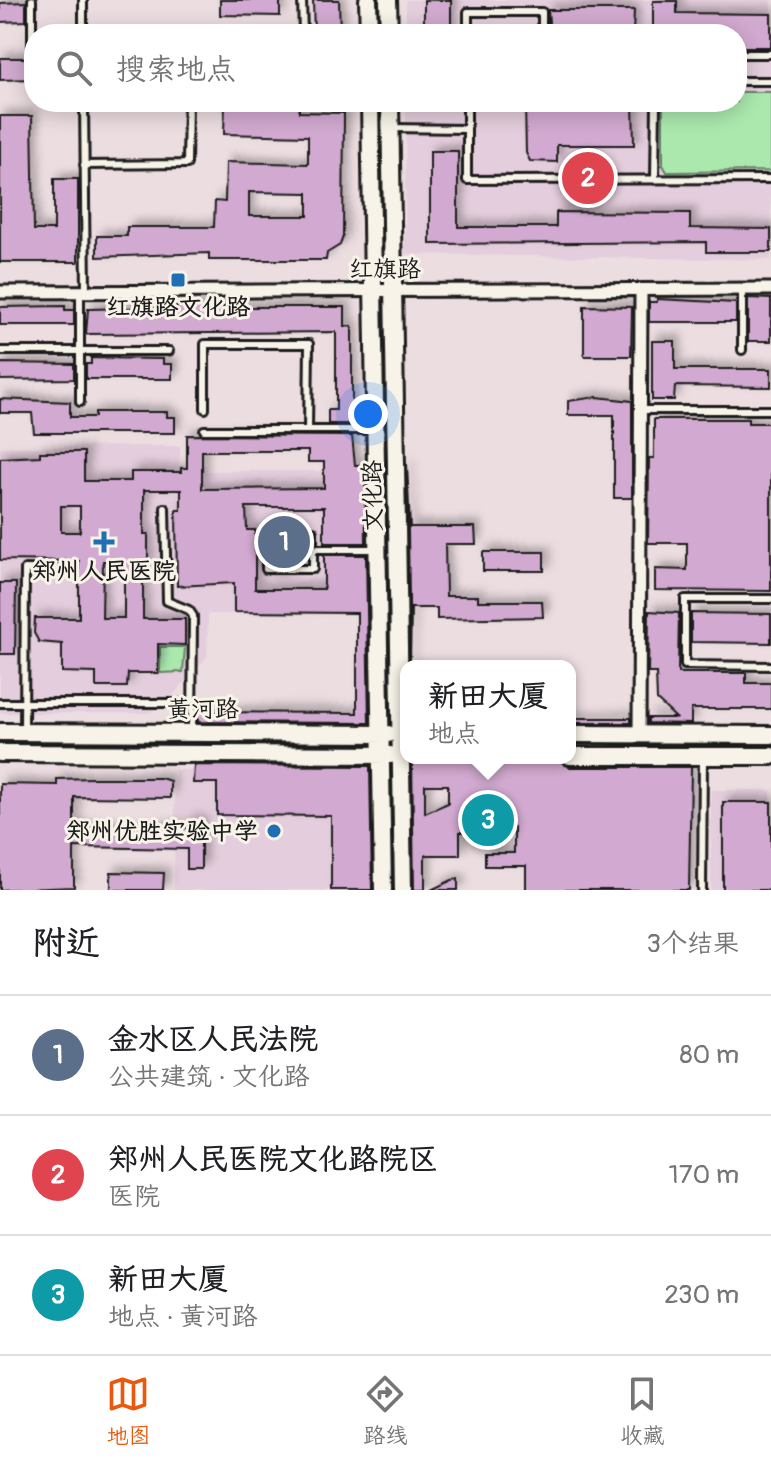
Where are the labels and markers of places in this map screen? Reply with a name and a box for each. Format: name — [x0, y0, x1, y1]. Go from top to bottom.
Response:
pin: 2 — [562, 148, 614, 208]
marker: 红旗路文化路 — [169, 271, 187, 289]
place label: 红旗路文化路 — [106, 293, 251, 322]
pin: 1 — [258, 512, 310, 572]
marker: 郑州人民医院 — [93, 531, 115, 553]
place label: 郑州人民医院 — [32, 557, 176, 586]
pin: 3 — [462, 790, 514, 850]
place label: 郑州优胜实验中学 — [66, 817, 258, 846]
marker: 郑州优胜实验中学 — [265, 822, 283, 840]

